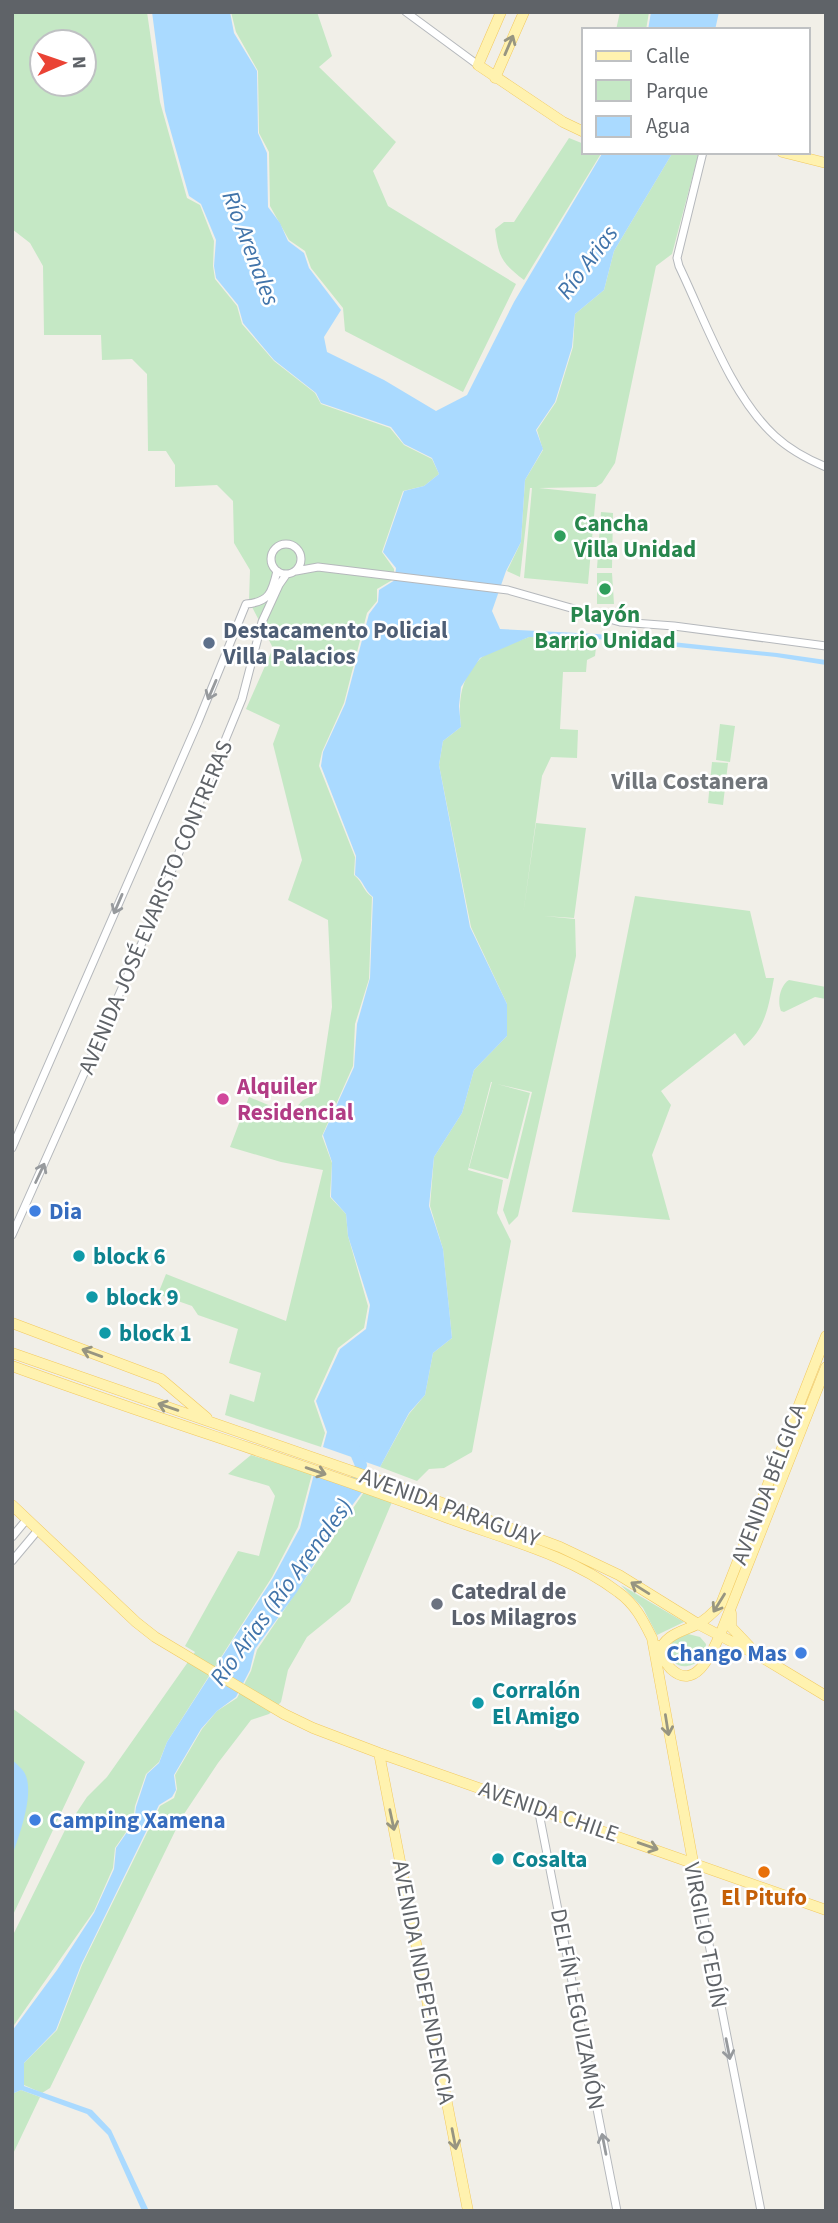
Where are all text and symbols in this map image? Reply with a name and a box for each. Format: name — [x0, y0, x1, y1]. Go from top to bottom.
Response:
north arrow — [28, 28, 98, 98]
legend — [582, 28, 810, 154]
one-way arrow — [504, 35, 517, 56]
text: Calle — [646, 41, 690, 71]
text: N — [65, 56, 92, 69]
text: Parque — [646, 76, 708, 106]
text: Agua — [646, 111, 690, 141]
water label: Río Arenales — [213, 186, 289, 311]
water label: Río Arias — [548, 218, 627, 307]
place label: Cancha Villa Unidad — [573, 507, 696, 566]
marker: Cancha Villa Unidad — [552, 528, 568, 544]
marker: Playón Barrio Unidad — [597, 581, 613, 597]
place label: Playón Barrio Unidad — [534, 598, 676, 657]
place label: Destacamento Policial Villa Palacios — [222, 614, 448, 673]
marker: Destacamento Policial Villa Palacios — [201, 635, 217, 651]
one-way arrow — [204, 679, 217, 700]
street label: AVENIDA JOSÉ EVARISTO CONTRERAS — [70, 735, 241, 1079]
district label: Villa Costanera — [610, 764, 769, 799]
one-way arrow — [111, 893, 124, 914]
place label: Alquiler Residencial — [236, 1070, 354, 1129]
marker: Alquiler Residencial — [215, 1091, 231, 1107]
one-way arrow — [34, 1163, 48, 1184]
place label: Dia — [49, 1195, 82, 1228]
marker: Dia — [27, 1203, 43, 1219]
place label: block 6 — [93, 1240, 166, 1273]
marker: block 6 — [71, 1248, 87, 1264]
place label: block 9 — [106, 1281, 179, 1314]
marker: block 9 — [84, 1289, 100, 1305]
place label: block 1 — [119, 1317, 192, 1350]
marker: block 1 — [97, 1325, 113, 1341]
one-way arrow — [82, 1346, 104, 1358]
street label: AVENIDA BÉLGICA — [723, 1398, 815, 1570]
one-way arrow — [157, 1400, 179, 1412]
street label: AVENIDA PARAGUAY — [355, 1460, 545, 1555]
one-way arrow — [305, 1465, 327, 1478]
water label: Río Arias (Río Arenales) — [201, 1491, 361, 1693]
place label: Catedral de Los Milagros — [451, 1575, 577, 1634]
one-way arrow — [631, 1580, 651, 1594]
one-way arrow — [711, 1593, 725, 1613]
marker: Catedral de Los Milagros — [429, 1596, 445, 1612]
place label: Chango Mas — [666, 1637, 787, 1670]
marker: Chango Mas — [793, 1645, 809, 1661]
place label: Corralón El Amigo — [492, 1674, 580, 1733]
marker: Corralón El Amigo — [470, 1695, 486, 1711]
one-way arrow — [661, 1713, 674, 1736]
street label: AVENIDA CHILE — [475, 1772, 623, 1851]
place label: Camping Xamena — [49, 1804, 226, 1837]
one-way arrow — [386, 1808, 400, 1831]
marker: Camping Xamena — [27, 1812, 43, 1828]
one-way arrow — [637, 1841, 659, 1853]
place label: Cosalta — [512, 1843, 587, 1876]
marker: Cosalta — [490, 1851, 506, 1867]
street label: AVENIDA INDEPENDENCIA — [384, 1857, 463, 2108]
street label: VIRGILIO TEDÍN — [675, 1859, 736, 2011]
marker: El Pitufo — [756, 1864, 772, 1880]
place label: El Pitufo — [721, 1881, 807, 1914]
street label: DELFÍN LEGUIZAMÓN — [542, 1906, 613, 2113]
one-way arrow — [722, 2037, 736, 2060]
one-way arrow — [448, 2127, 461, 2150]
one-way arrow — [597, 2133, 610, 2156]

